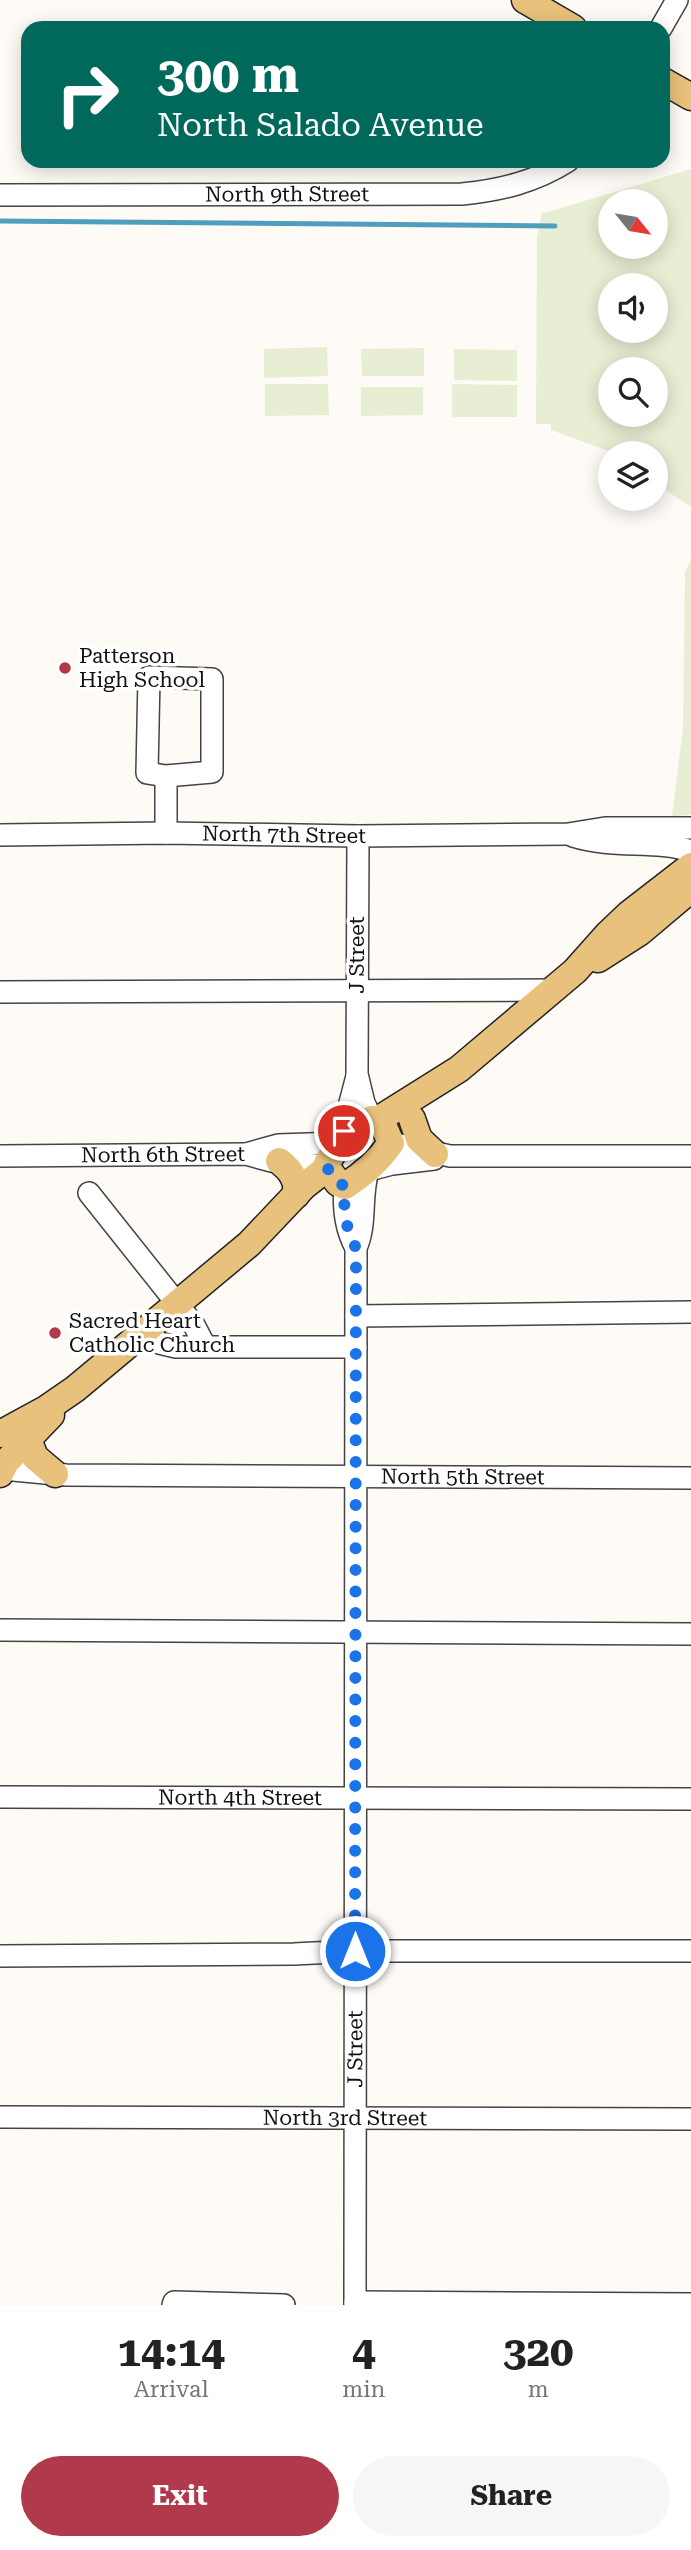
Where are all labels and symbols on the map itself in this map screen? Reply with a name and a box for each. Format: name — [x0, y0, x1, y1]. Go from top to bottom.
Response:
street label: North 9th Street — [205, 182, 369, 207]
north arrow — [598, 189, 668, 259]
place label: Patterson High School — [79, 644, 205, 692]
marker: Patterson High School — [57, 660, 73, 676]
street label: North 7th Street — [202, 822, 366, 848]
street label: J Street — [345, 916, 369, 994]
pin — [314, 1101, 374, 1161]
street label: North 6th Street — [81, 1142, 245, 1167]
place label: Sacred Heart Catholic Church — [69, 1309, 235, 1357]
marker: Sacred Heart Catholic Church — [47, 1325, 63, 1341]
street label: North 5th Street — [381, 1465, 545, 1489]
street label: North 4th Street — [158, 1785, 322, 1810]
position arrow — [318, 1914, 392, 1988]
street label: J Street — [343, 2010, 367, 2088]
street label: North 3rd Street — [263, 2106, 427, 2130]

